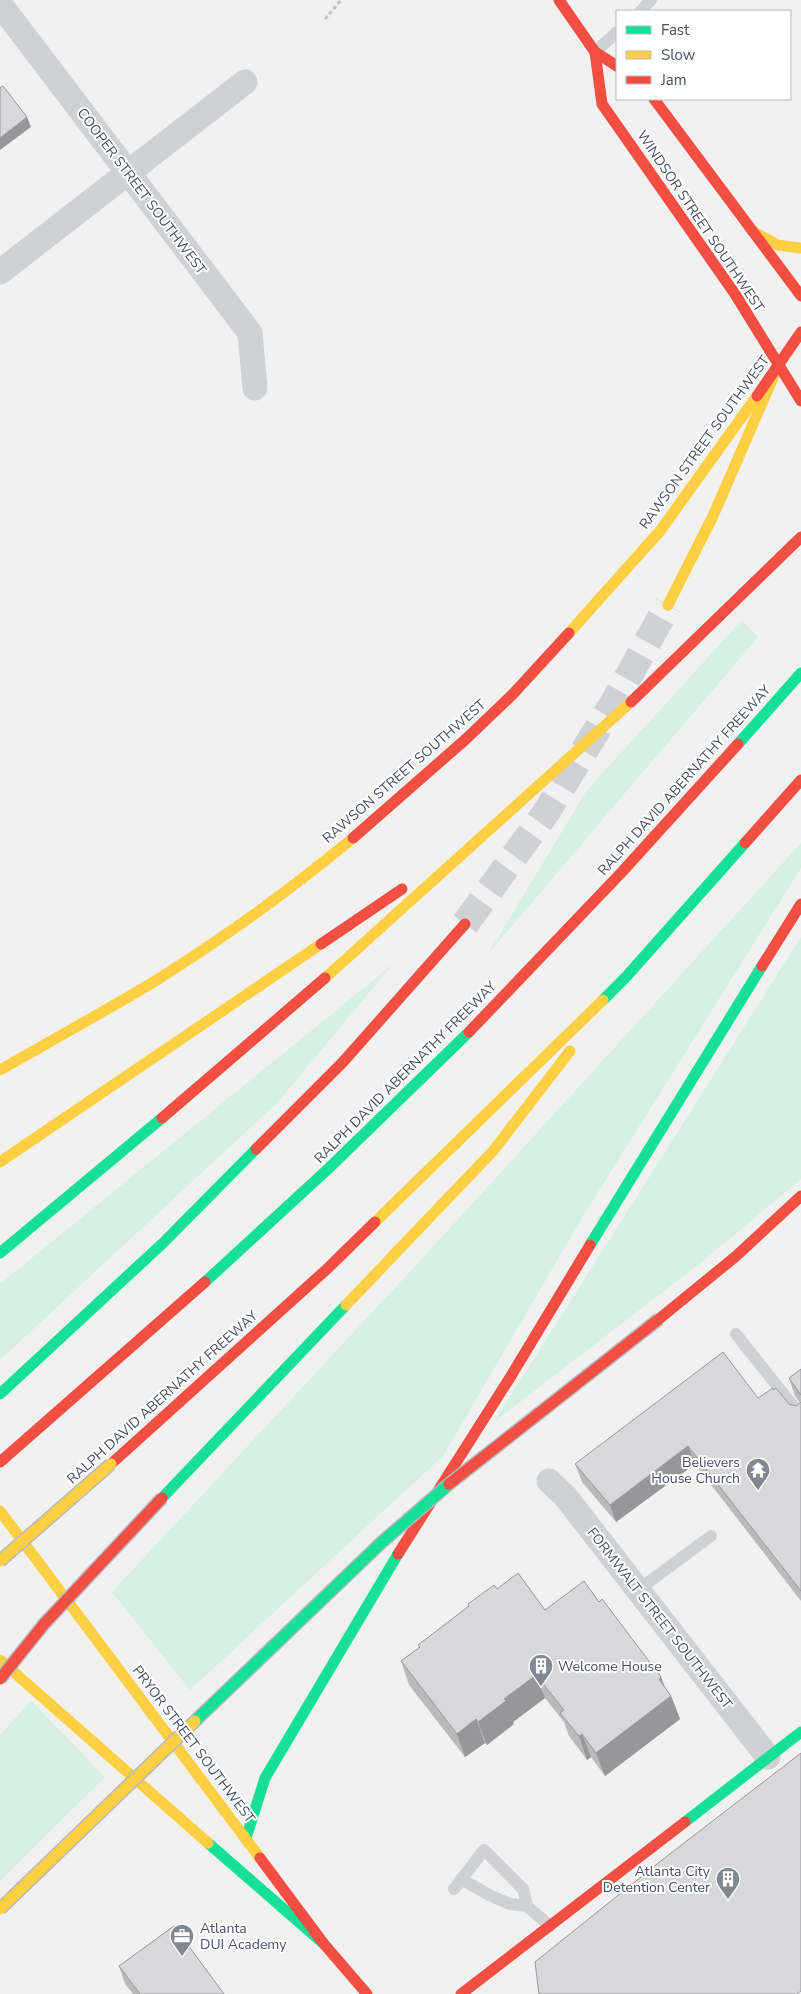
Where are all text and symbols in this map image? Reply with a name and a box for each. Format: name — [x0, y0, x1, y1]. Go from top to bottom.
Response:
legend — [616, 10, 791, 100]
text: Fast — [661, 20, 690, 40]
text: Slow — [661, 45, 696, 65]
text: Jam — [660, 70, 687, 90]
street label: COOPER STREET SOUTHWEST — [73, 104, 211, 279]
street label: WINDSOR STREET SOUTHWEST — [633, 127, 769, 316]
street label: RAWSON STREET SOUTHWEST — [635, 351, 774, 533]
street label: RALPH DAVID ABERNATHY FREEWAY — [594, 680, 776, 880]
street label: RAWSON STREET SOUTHWEST — [319, 695, 490, 848]
street label: RALPH DAVID ABERNATHY FREEWAY — [310, 977, 501, 1168]
street label: RALPH DAVID ABERNATHY FREEWAY — [63, 1306, 262, 1488]
place label: Believers House Church — [651, 1453, 740, 1488]
temple icon: Believers House Church — [745, 1457, 771, 1491]
street label: FORMWALT STREET SOUTHWEST — [583, 1524, 737, 1713]
building icon: Welcome House — [528, 1653, 554, 1687]
place label: Welcome House — [558, 1657, 662, 1676]
street label: PRYOR STREET SOUTHWEST — [128, 1662, 260, 1827]
place label: Atlanta City Detention Center — [603, 1862, 711, 1897]
building icon: Atlanta City Detention Center — [715, 1866, 741, 1900]
place label: Atlanta DUI Academy — [200, 1919, 287, 1954]
office icon: Atlanta DUI Academy — [169, 1923, 195, 1957]

